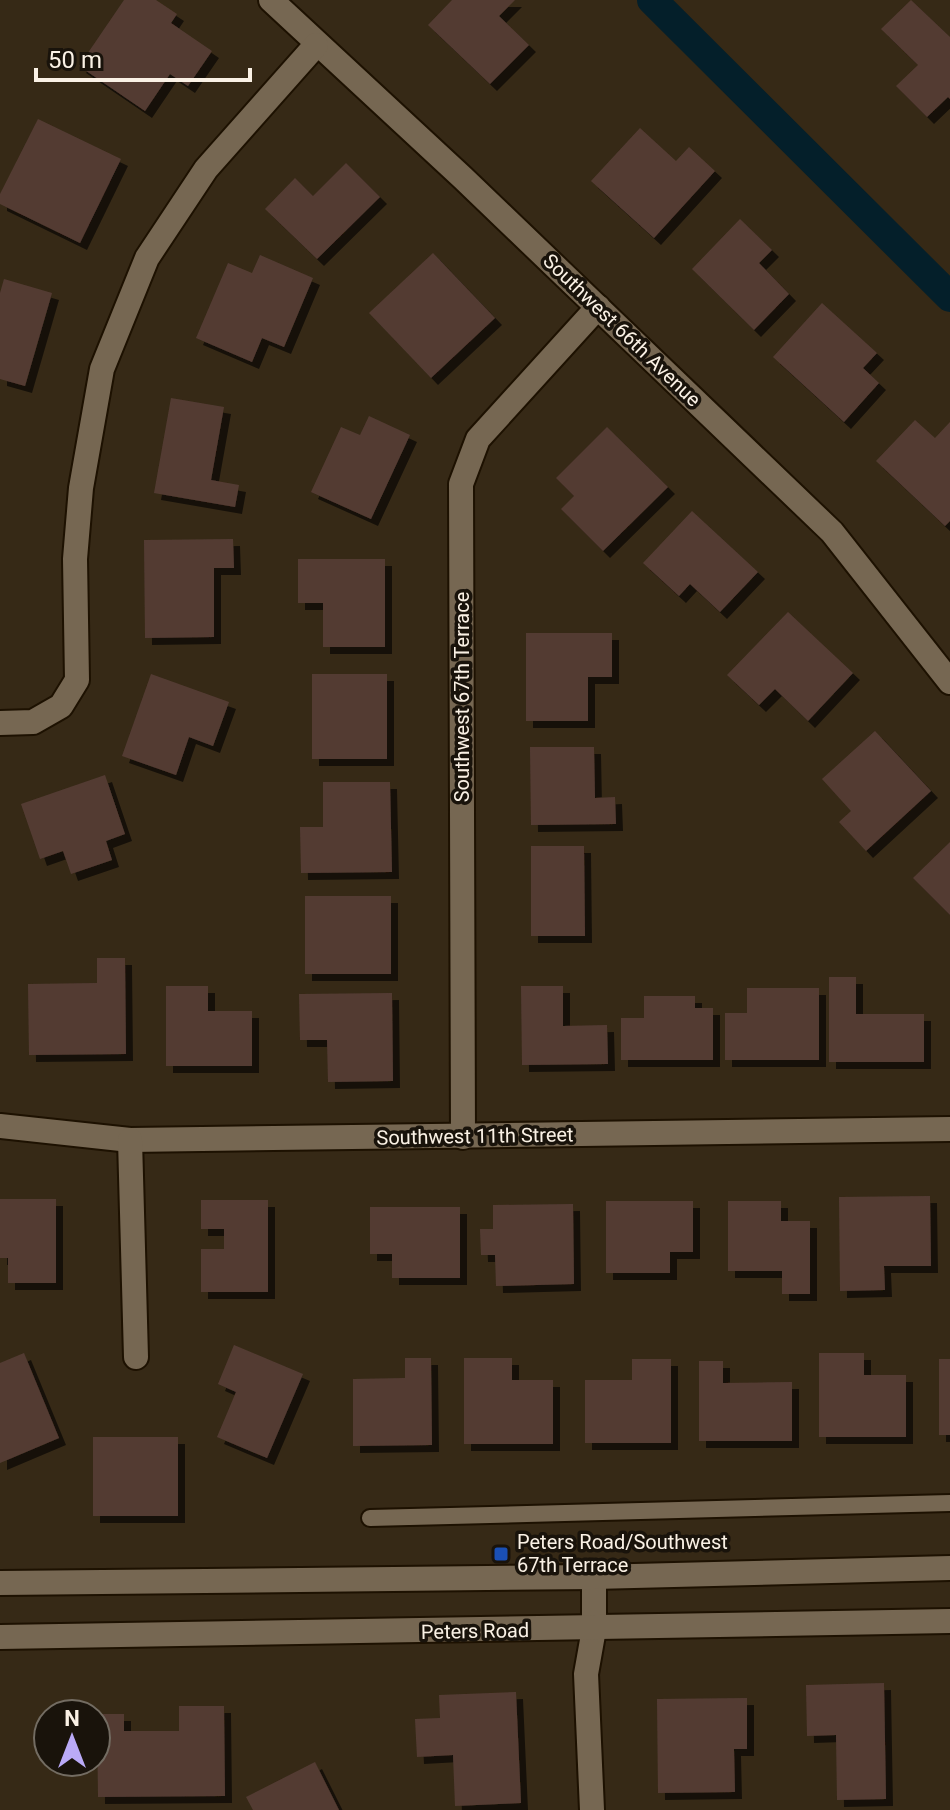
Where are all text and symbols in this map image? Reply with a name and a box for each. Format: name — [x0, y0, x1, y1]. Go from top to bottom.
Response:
scale bar — [36, 32, 250, 82]
text: 50 m — [48, 46, 102, 74]
street label: Southwest 66th Avenue — [538, 249, 706, 411]
street label: Southwest 67th Terrace — [450, 592, 474, 802]
street label: Southwest 11th Street — [376, 1122, 574, 1150]
place label: Peters Road/Southwest 67th Terrace — [517, 1530, 728, 1577]
marker: Peters Road/Southwest 67th Terrace — [492, 1545, 510, 1563]
street label: Peters Road — [421, 1618, 529, 1644]
north arrow — [32, 1698, 112, 1778]
text: N — [64, 1706, 80, 1731]

